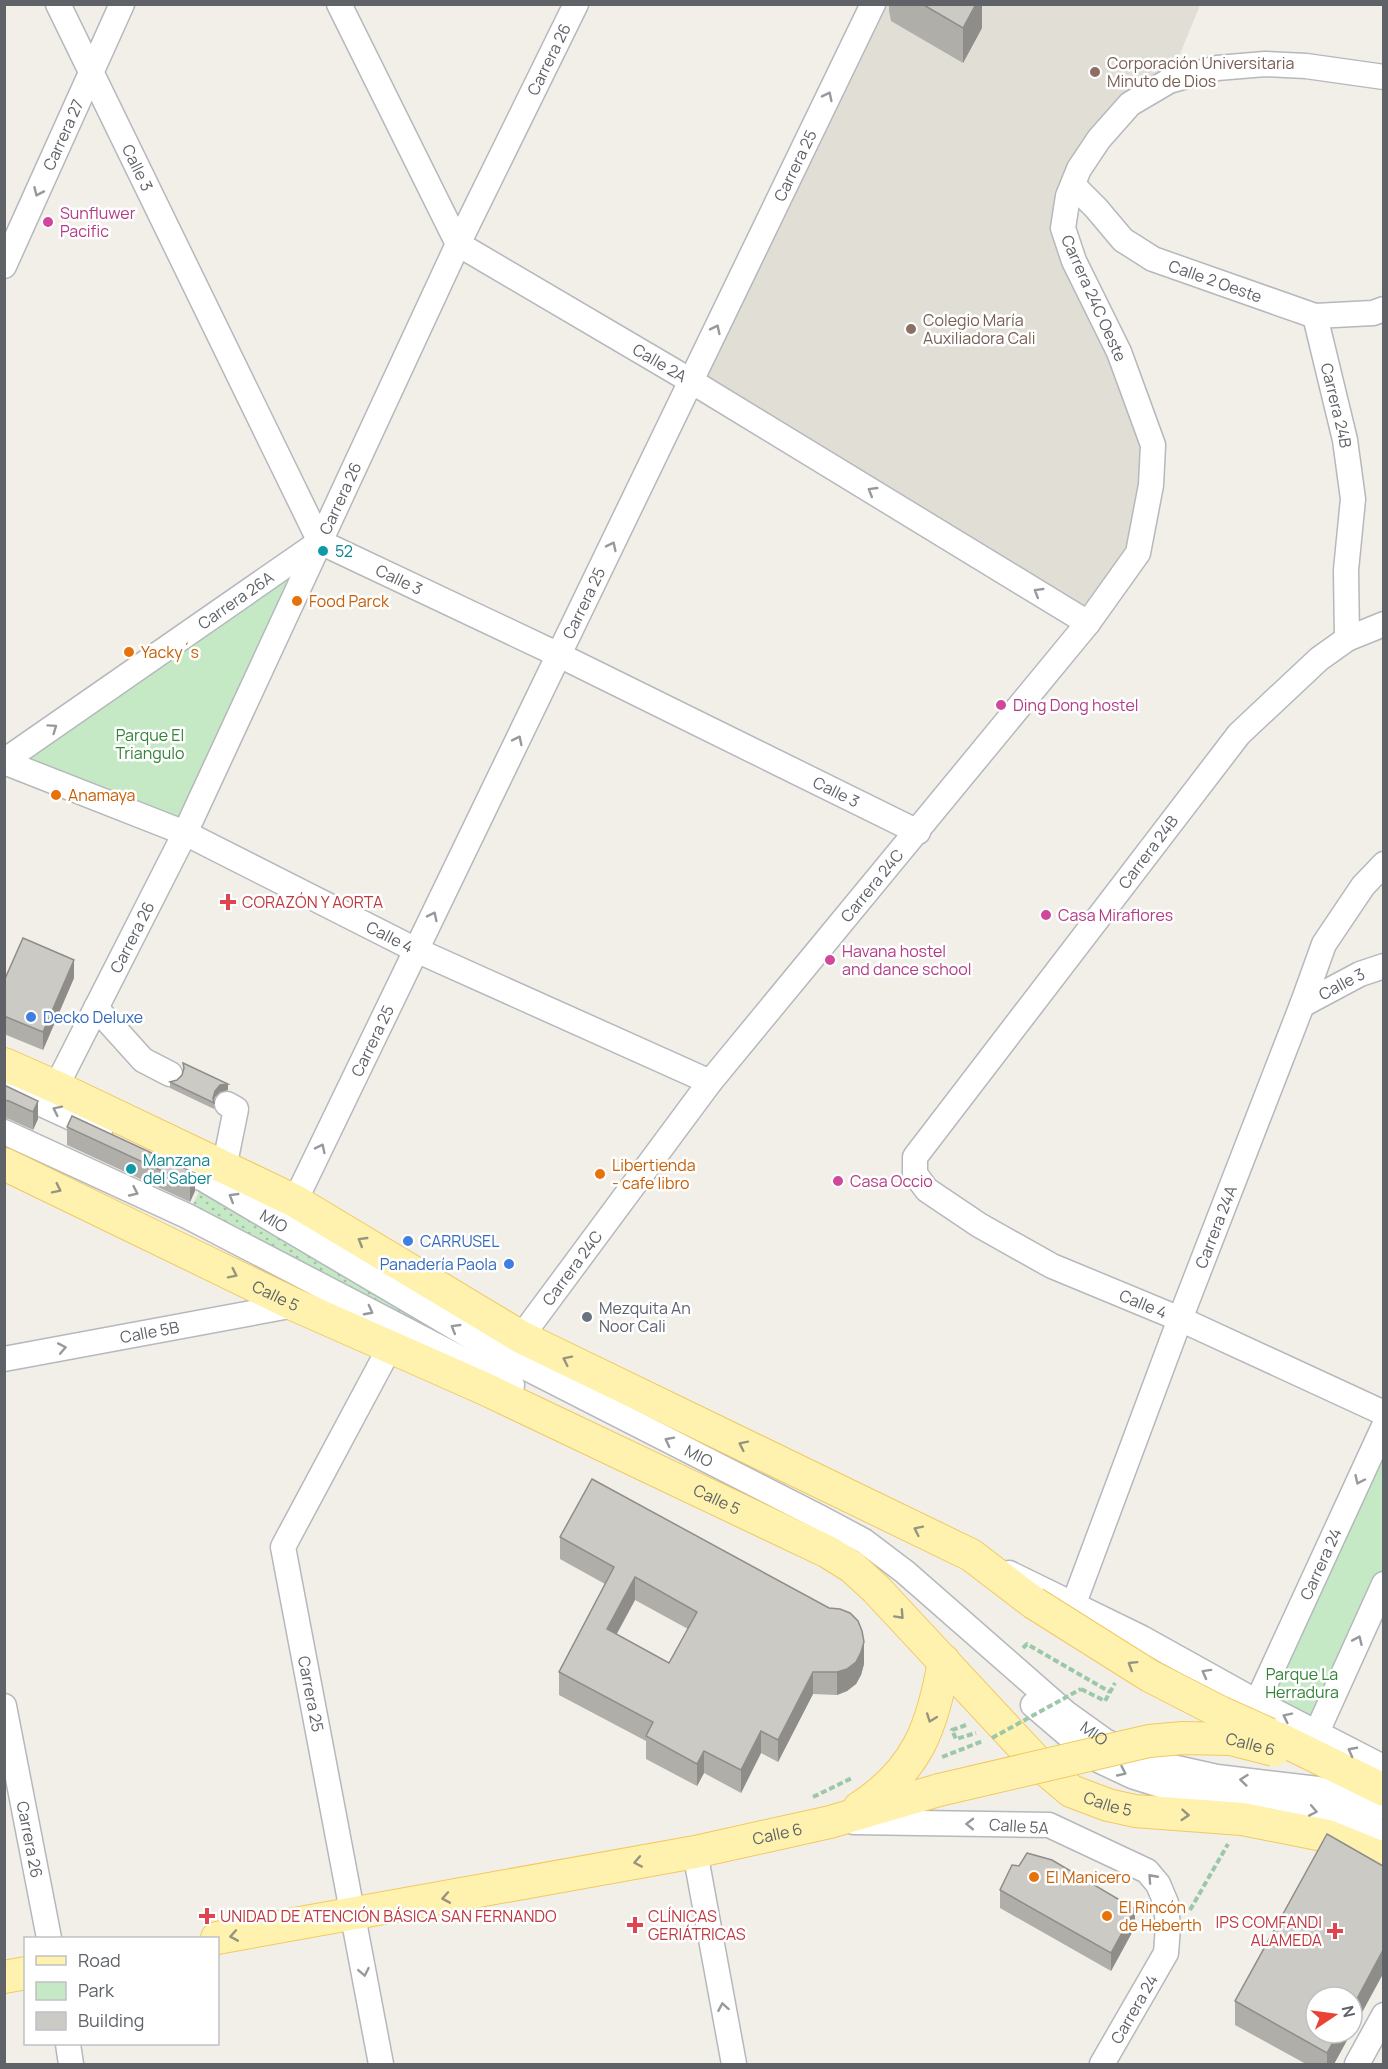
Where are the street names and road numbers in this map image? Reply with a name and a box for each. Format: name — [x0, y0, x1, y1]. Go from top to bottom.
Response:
street label: Carrera 26 — [522, 19, 576, 99]
street label: Carrera 27 — [38, 96, 89, 174]
street label: Carrera 25 — [768, 126, 822, 205]
street label: Calle 3 — [117, 141, 158, 195]
street label: Carrera 24C Oeste — [1056, 231, 1132, 365]
street label: Calle 2 Oeste — [1166, 254, 1265, 307]
street label: Calle 2A — [629, 338, 691, 387]
street label: Carrera 24B — [1316, 361, 1357, 449]
street label: Carrera 26 — [314, 458, 367, 538]
street label: Calle 3 — [372, 559, 426, 600]
street label: Carrera 25 — [557, 564, 610, 643]
street label: Carrera 26A — [193, 566, 278, 634]
street label: Calle 3 — [809, 771, 863, 813]
street label: Carrera 24B — [1113, 811, 1183, 893]
street label: Carrera 24C — [835, 844, 908, 927]
street label: Carrera 26 — [105, 898, 159, 977]
street label: Calle 4 — [363, 916, 417, 958]
street label: Calle 3 — [1315, 962, 1369, 1005]
street label: Carrera 25 — [346, 1001, 399, 1080]
street label: Carrera 24A — [1190, 1182, 1242, 1271]
street label: MIO — [256, 1204, 292, 1238]
street label: Carrera 24C — [537, 1226, 607, 1310]
street label: Calle 5 — [249, 1275, 303, 1316]
street label: Calle 4 — [1116, 1284, 1170, 1323]
street label: Calle 5B — [118, 1316, 181, 1348]
street label: MIO — [681, 1439, 717, 1472]
street label: Calle 5 — [690, 1479, 744, 1520]
street label: Carrera 24 — [1294, 1524, 1347, 1603]
street label: Carrera 25 — [293, 1654, 329, 1734]
street label: MIO — [1076, 1716, 1113, 1751]
street label: Calle 6 — [1223, 1727, 1278, 1761]
street label: Calle 5 — [1081, 1786, 1134, 1821]
street label: Carrera 26 — [12, 1799, 48, 1880]
street label: Calle 5A — [988, 1813, 1050, 1839]
street label: Calle 6 — [750, 1818, 804, 1850]
street label: Carrera 24 — [1105, 1970, 1163, 2048]

